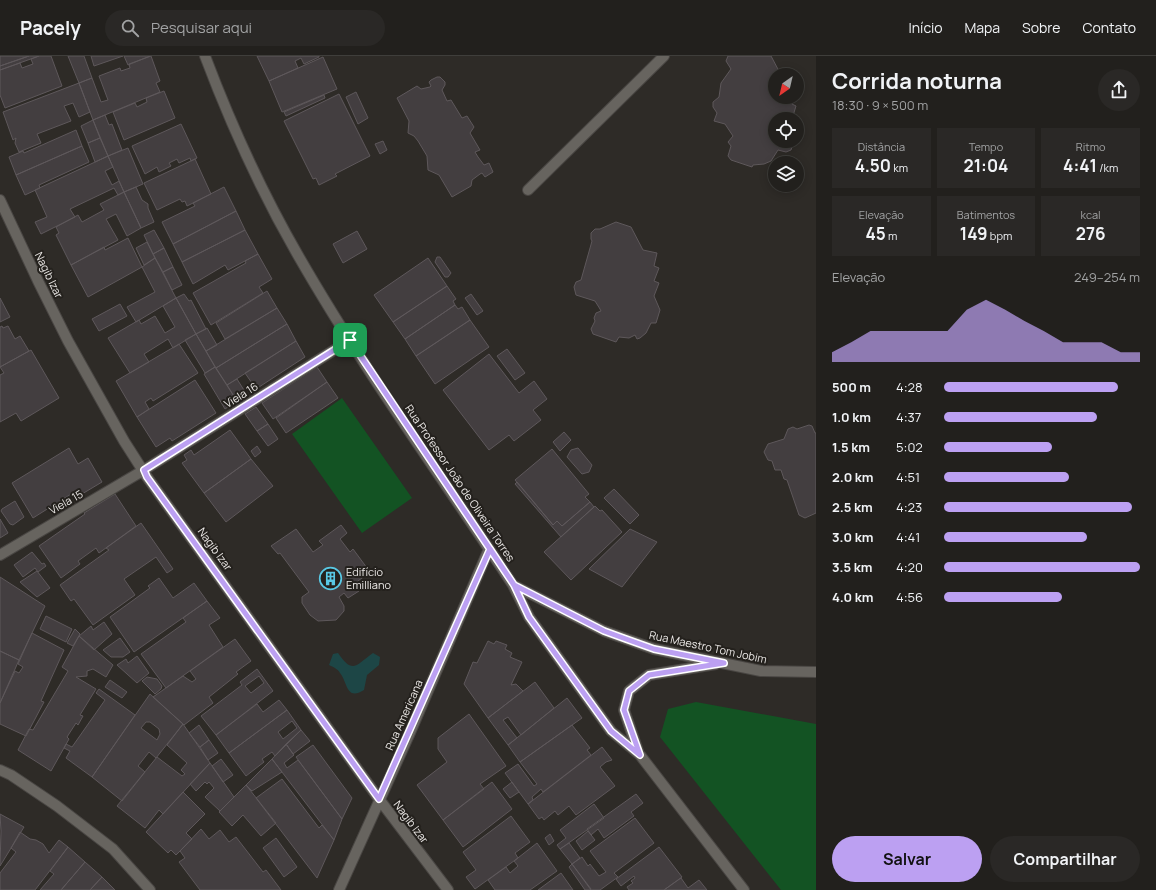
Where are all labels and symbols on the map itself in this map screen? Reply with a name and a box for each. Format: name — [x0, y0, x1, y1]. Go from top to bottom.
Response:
north arrow — [768, 68, 804, 104]
street label: Nagib Izar — [32, 249, 67, 300]
pin — [333, 323, 367, 357]
street label: Viela 16 — [221, 378, 261, 411]
street label: Rua Professor João de Oliveira Torres — [402, 401, 519, 564]
street label: Viela 15 — [46, 486, 86, 517]
street label: Nagib Izar — [195, 524, 236, 573]
place label: Edifício Emilliano — [346, 564, 391, 592]
building icon: Edifício Emilliano — [318, 565, 344, 591]
street label: Rua Maestro Tom Jobim — [648, 627, 768, 666]
street label: Rua Americana — [381, 677, 426, 752]
street label: Nagib Izar — [390, 797, 432, 846]

